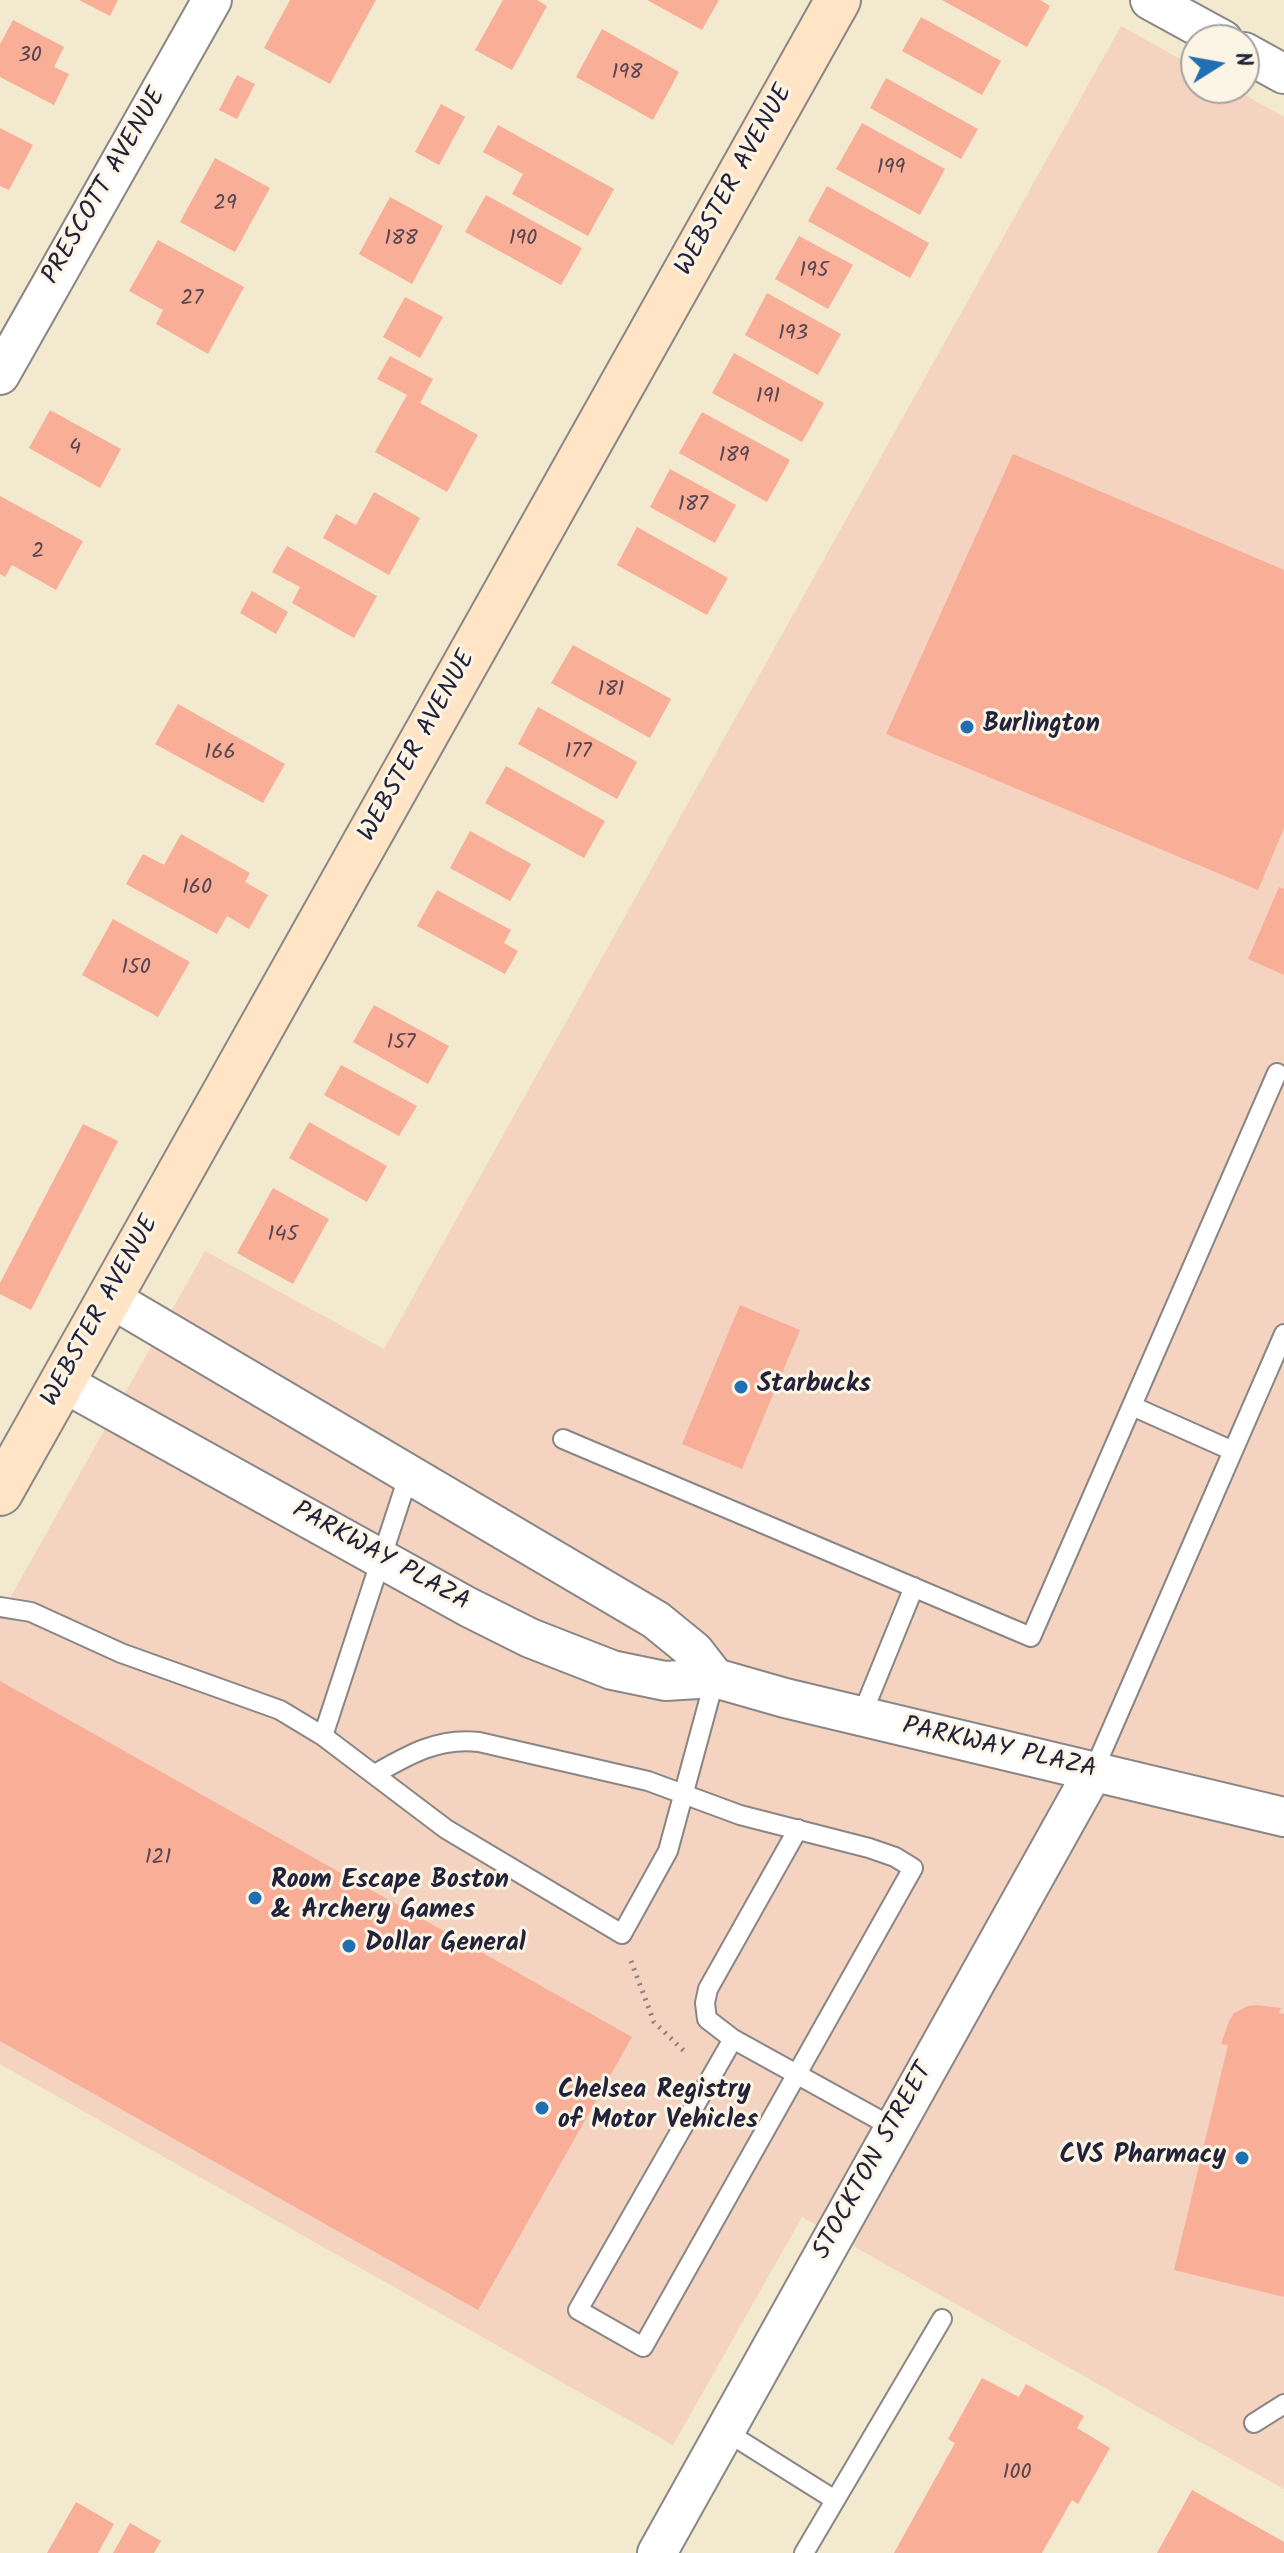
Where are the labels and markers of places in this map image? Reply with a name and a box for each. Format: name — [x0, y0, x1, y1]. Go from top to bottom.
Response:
place label: Burlington — [983, 711, 1100, 743]
marker: Burlington — [958, 718, 976, 736]
place label: Starbucks — [757, 1371, 871, 1403]
marker: Starbucks — [732, 1378, 750, 1396]
place label: Room Escape Boston & Archery Games — [271, 1867, 509, 1928]
marker: Room Escape Boston & Archery Games — [246, 1889, 264, 1907]
place label: Dollar General — [365, 1930, 526, 1962]
marker: Dollar General — [340, 1937, 358, 1955]
place label: Chelsea Registry of Motor Vehicles — [558, 2077, 758, 2138]
marker: Chelsea Registry of Motor Vehicles — [533, 2099, 551, 2117]
place label: CVS Pharmacy — [1059, 2142, 1226, 2174]
marker: CVS Pharmacy — [1233, 2149, 1251, 2167]

